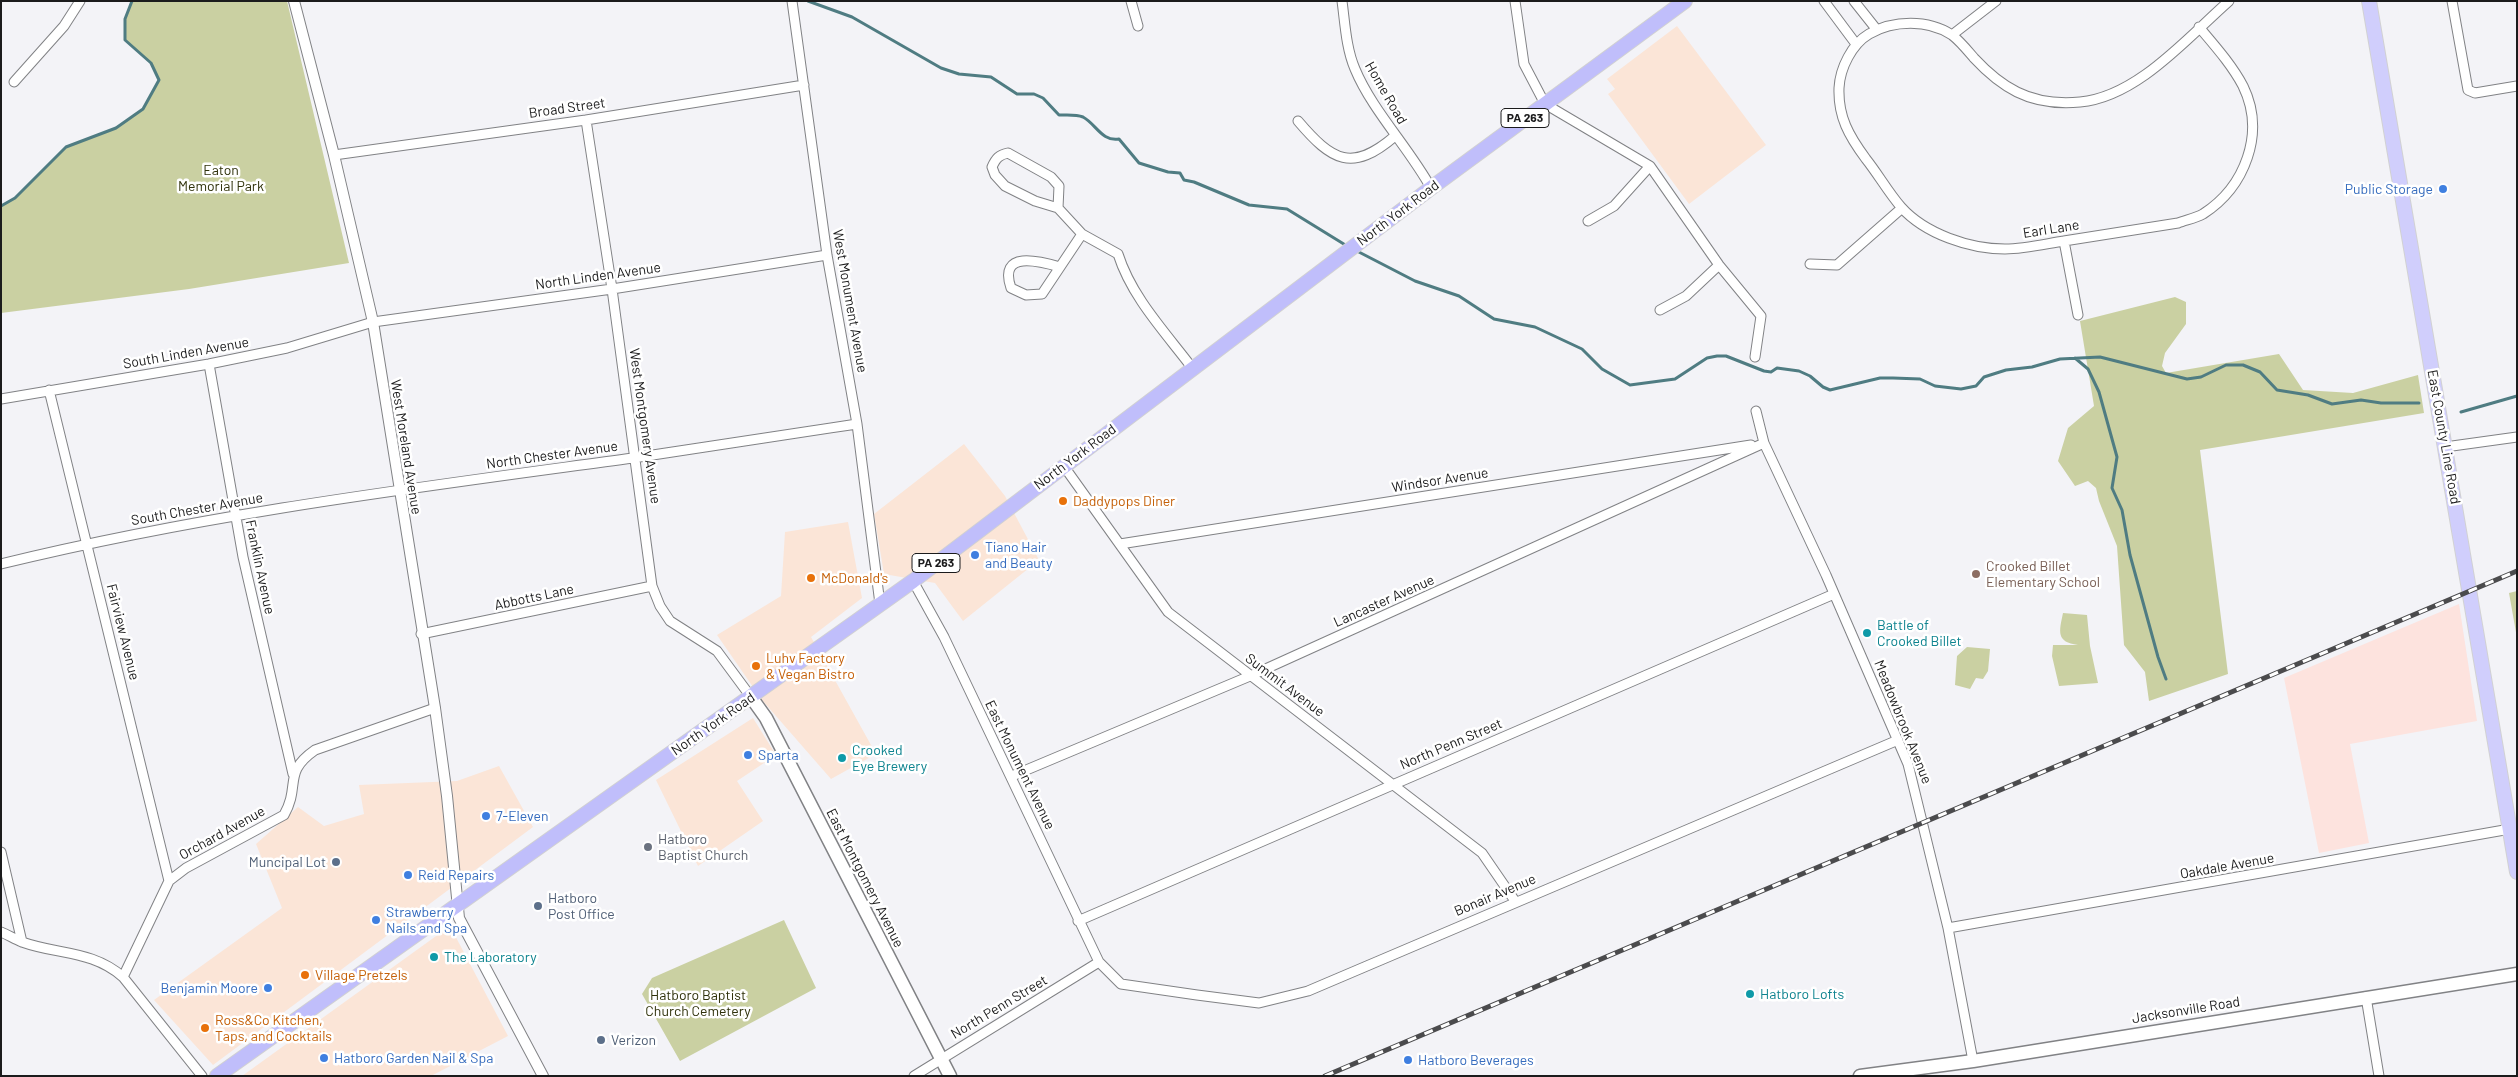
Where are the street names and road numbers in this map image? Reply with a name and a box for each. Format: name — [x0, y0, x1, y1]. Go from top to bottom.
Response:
street label: Home Road — [1361, 59, 1411, 127]
street label: Broad Street — [528, 94, 606, 122]
road number: PA 263 — [1501, 109, 1549, 128]
street label: North York Road — [1354, 177, 1442, 249]
street label: Earl Lane — [2022, 216, 2080, 242]
street label: West Monument Avenue — [829, 228, 871, 374]
street label: North Linden Avenue — [534, 259, 662, 293]
street label: South Linden Avenue — [122, 334, 250, 372]
street label: West Montgomery Avenue — [626, 347, 664, 505]
street label: East County Line Road — [2424, 369, 2464, 505]
street label: West Moreland Avenue — [387, 378, 425, 516]
street label: North York Road — [1031, 421, 1119, 493]
street label: North Chester Avenue — [485, 437, 619, 473]
street label: Windsor Avenue — [1390, 464, 1490, 496]
street label: South Chester Avenue — [130, 489, 264, 529]
street label: Franklin Avenue — [242, 518, 278, 616]
road number: PA 263 — [912, 554, 960, 572]
street label: Lancaster Avenue — [1331, 571, 1437, 631]
street label: Abbotts Lane — [493, 580, 575, 614]
street label: Fairview Avenue — [103, 582, 143, 682]
street label: Summit Avenue — [1242, 650, 1328, 720]
street label: Meadowbrook Avenue — [1871, 658, 1935, 786]
street label: North York Road — [668, 689, 758, 759]
street label: East Monument Avenue — [981, 698, 1059, 832]
street label: North Penn Street — [1397, 715, 1505, 773]
street label: Orchard Avenue — [176, 802, 268, 864]
street label: East Montgomery Avenue — [823, 806, 907, 950]
street label: Oakdale Avenue — [2179, 849, 2275, 883]
street label: Bonair Avenue — [1452, 870, 1538, 920]
street label: North Penn Street — [948, 972, 1050, 1042]
street label: Jacksonville Road — [2131, 993, 2241, 1027]

